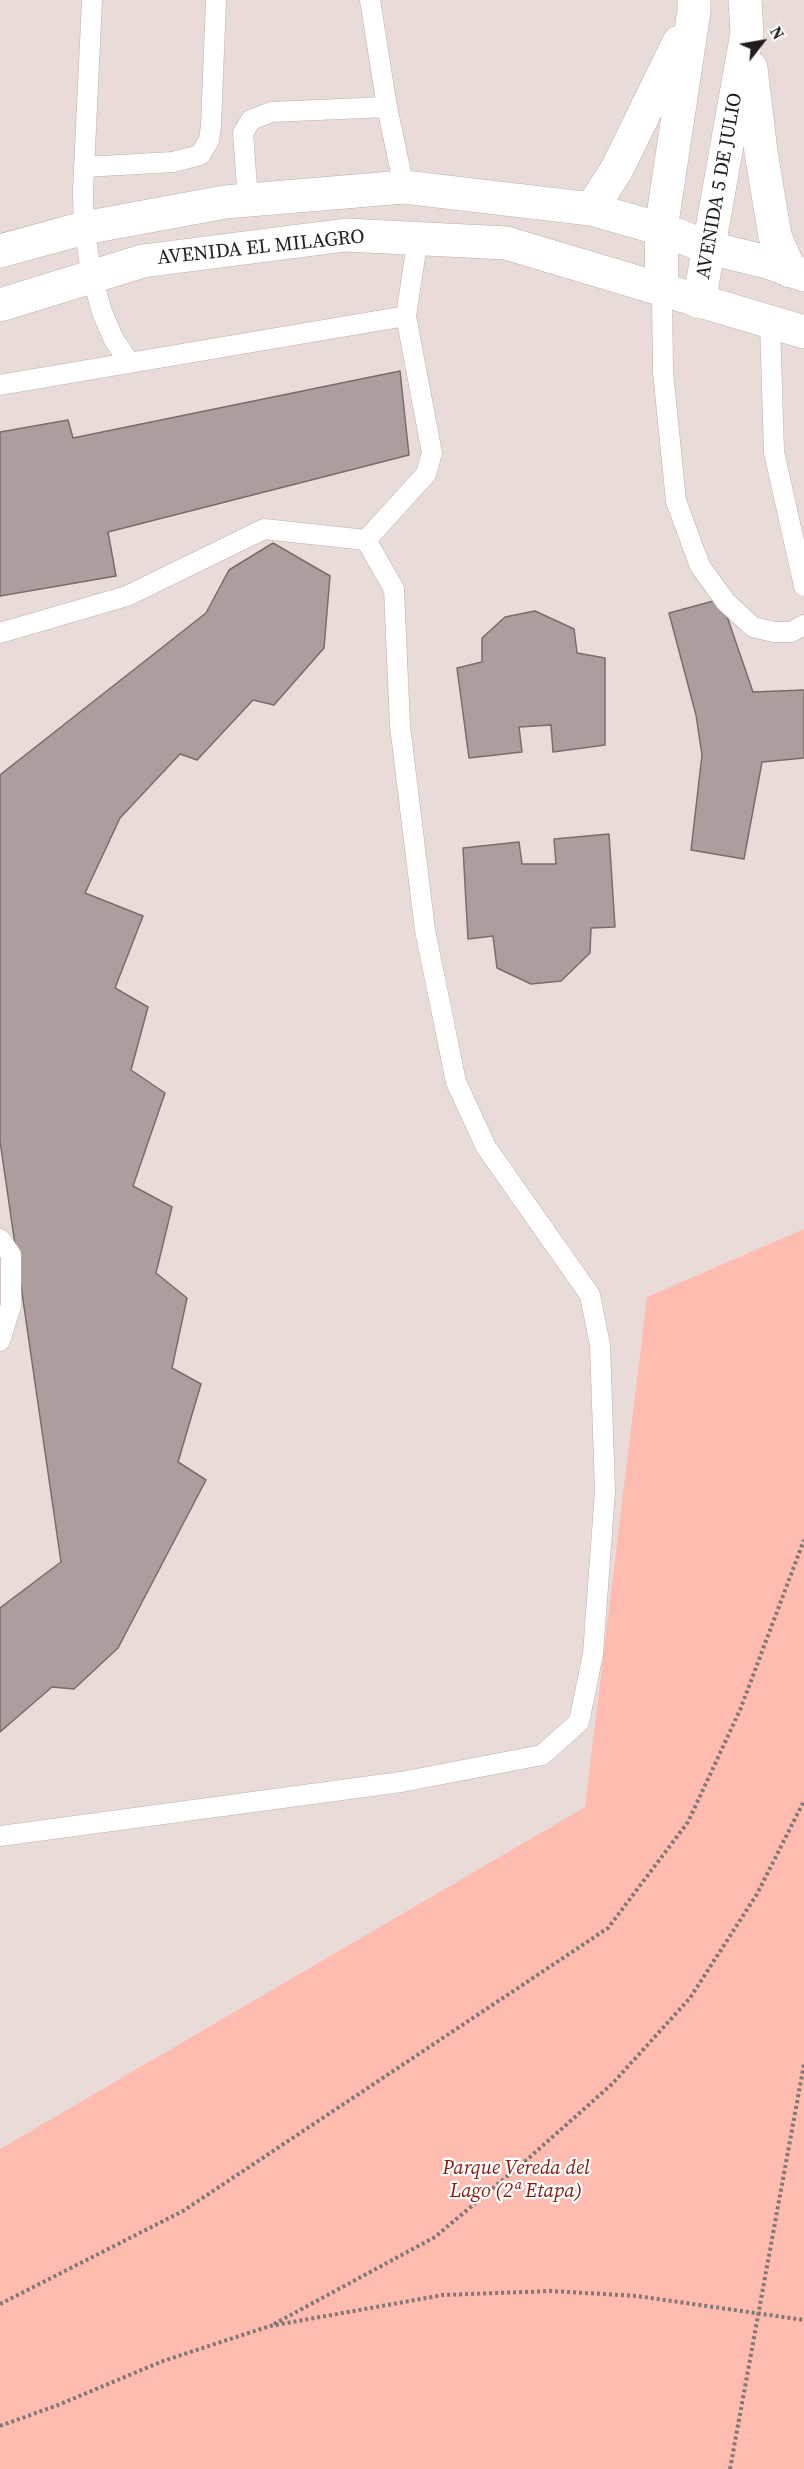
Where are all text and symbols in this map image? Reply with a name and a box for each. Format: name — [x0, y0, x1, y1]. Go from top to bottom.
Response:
north arrow — [732, 12, 792, 72]
text: N — [765, 22, 790, 43]
street label: AVENIDA 5 DE JULIO — [692, 91, 748, 281]
street label: AVENIDA EL MILAGRO — [156, 225, 366, 271]
park label: Parque Vereda del Lago (2ª Etapa) — [443, 2157, 589, 2204]

